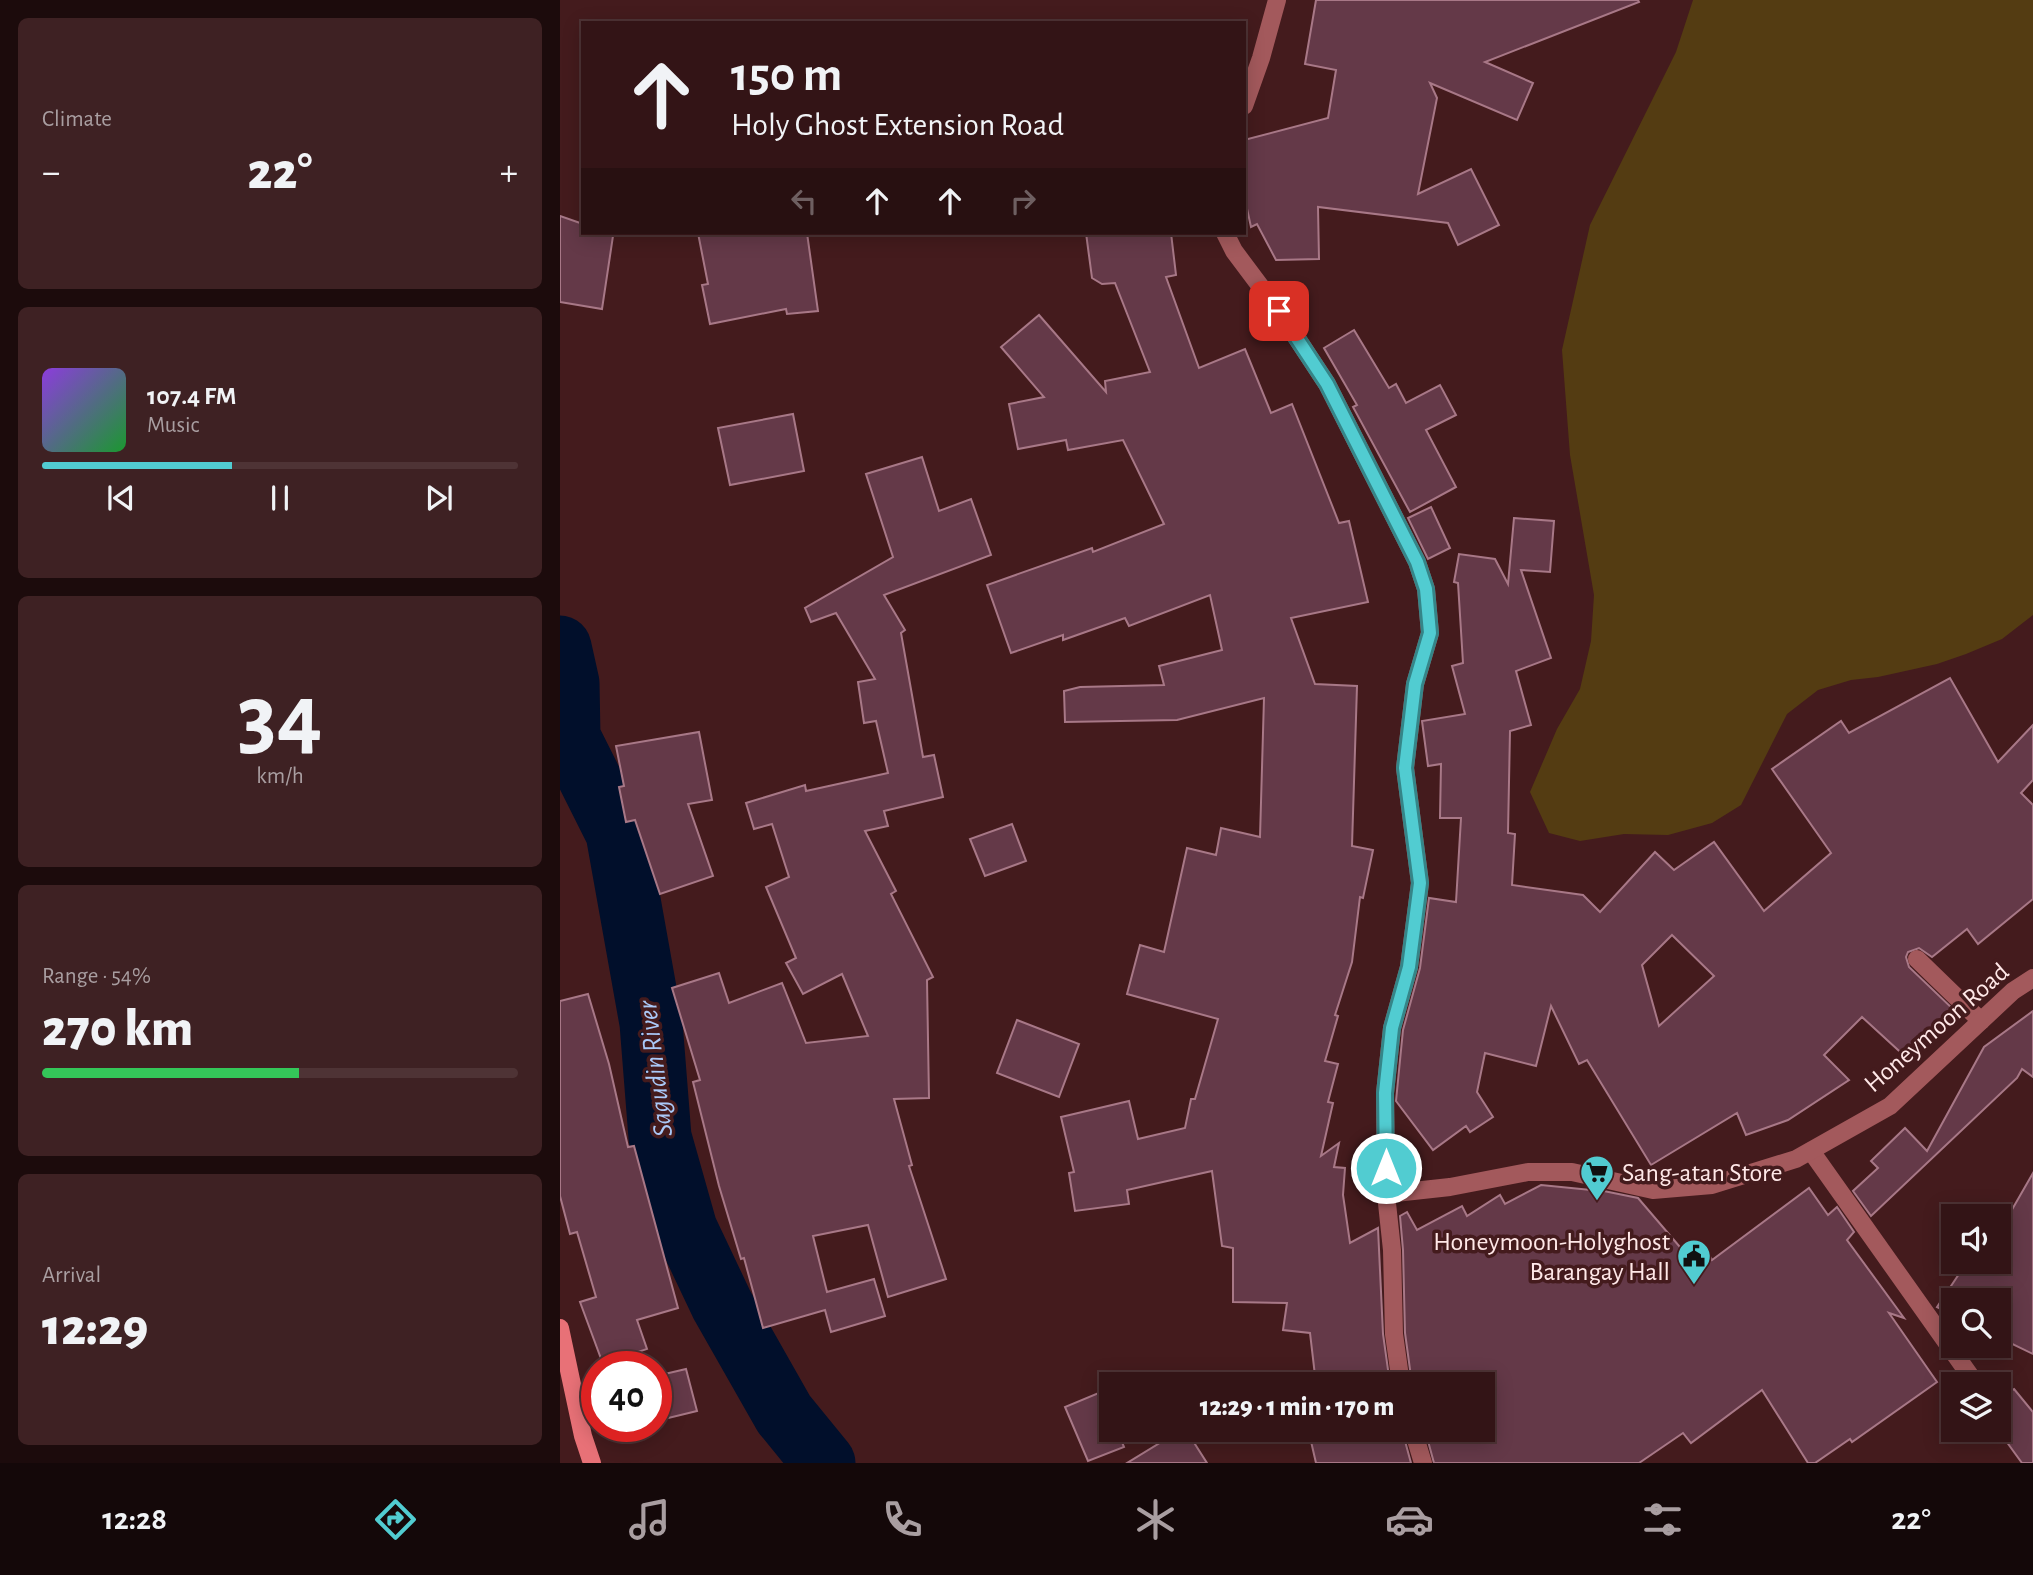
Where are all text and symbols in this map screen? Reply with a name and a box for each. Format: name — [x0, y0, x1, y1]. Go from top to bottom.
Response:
icon: ahead — [616, 49, 707, 140]
text: 150 m — [731, 51, 842, 100]
text: Climate — [42, 108, 112, 131]
text: Holy Ghost Extension Road — [731, 109, 1064, 141]
text: 22° — [247, 146, 313, 198]
text: − — [42, 154, 60, 192]
text: + — [500, 154, 518, 192]
icon: left — [785, 182, 823, 220]
icon: ahead — [858, 182, 896, 220]
icon: ahead — [931, 182, 969, 220]
icon: right — [1004, 182, 1042, 220]
pin — [1249, 281, 1309, 341]
icon: arrive — [1260, 292, 1298, 330]
text: 107.4 FM — [147, 383, 236, 409]
text: Music — [147, 414, 199, 437]
icon: previous — [102, 479, 140, 517]
icon: pause — [261, 479, 299, 517]
icon: next — [420, 479, 458, 517]
text: 34 — [238, 672, 323, 763]
text: km/h — [256, 765, 304, 788]
street label: Honeymoon Road — [1860, 958, 2014, 1097]
text: Range · 54% — [42, 965, 151, 988]
water label: Sagudin River — [634, 998, 678, 1138]
text: 270 km — [42, 1003, 193, 1055]
position arrow — [1349, 1131, 1423, 1205]
supermarket icon: Sang-atan Store — [1578, 1153, 1616, 1202]
place label: Sang-atan Store — [1622, 1160, 1782, 1186]
map controls — [1941, 1204, 2011, 1442]
button: sound — [1941, 1204, 2011, 1274]
place label: Honeymoon-Holyghost Barangay Hall — [1433, 1229, 1670, 1285]
public building icon: Honeymoon-Holyghost Barangay Hall — [1675, 1237, 1713, 1286]
text: Arrival — [42, 1264, 101, 1287]
button: search — [1941, 1288, 2011, 1358]
text: 12:29 — [42, 1302, 148, 1354]
speed limit sign: 40 — [581, 1351, 672, 1442]
button: layers — [1941, 1372, 2011, 1442]
text: 12:29 · 1 min · 170 m — [1200, 1394, 1394, 1420]
icon: directions — [371, 1495, 420, 1544]
icon: music — [625, 1495, 674, 1544]
icon: phone — [878, 1495, 927, 1544]
icon: climate — [1131, 1495, 1180, 1544]
icon: car — [1385, 1495, 1434, 1544]
icon: filters — [1638, 1495, 1687, 1544]
text: 12:28 — [102, 1503, 167, 1535]
text: 22° — [1891, 1503, 1931, 1535]

